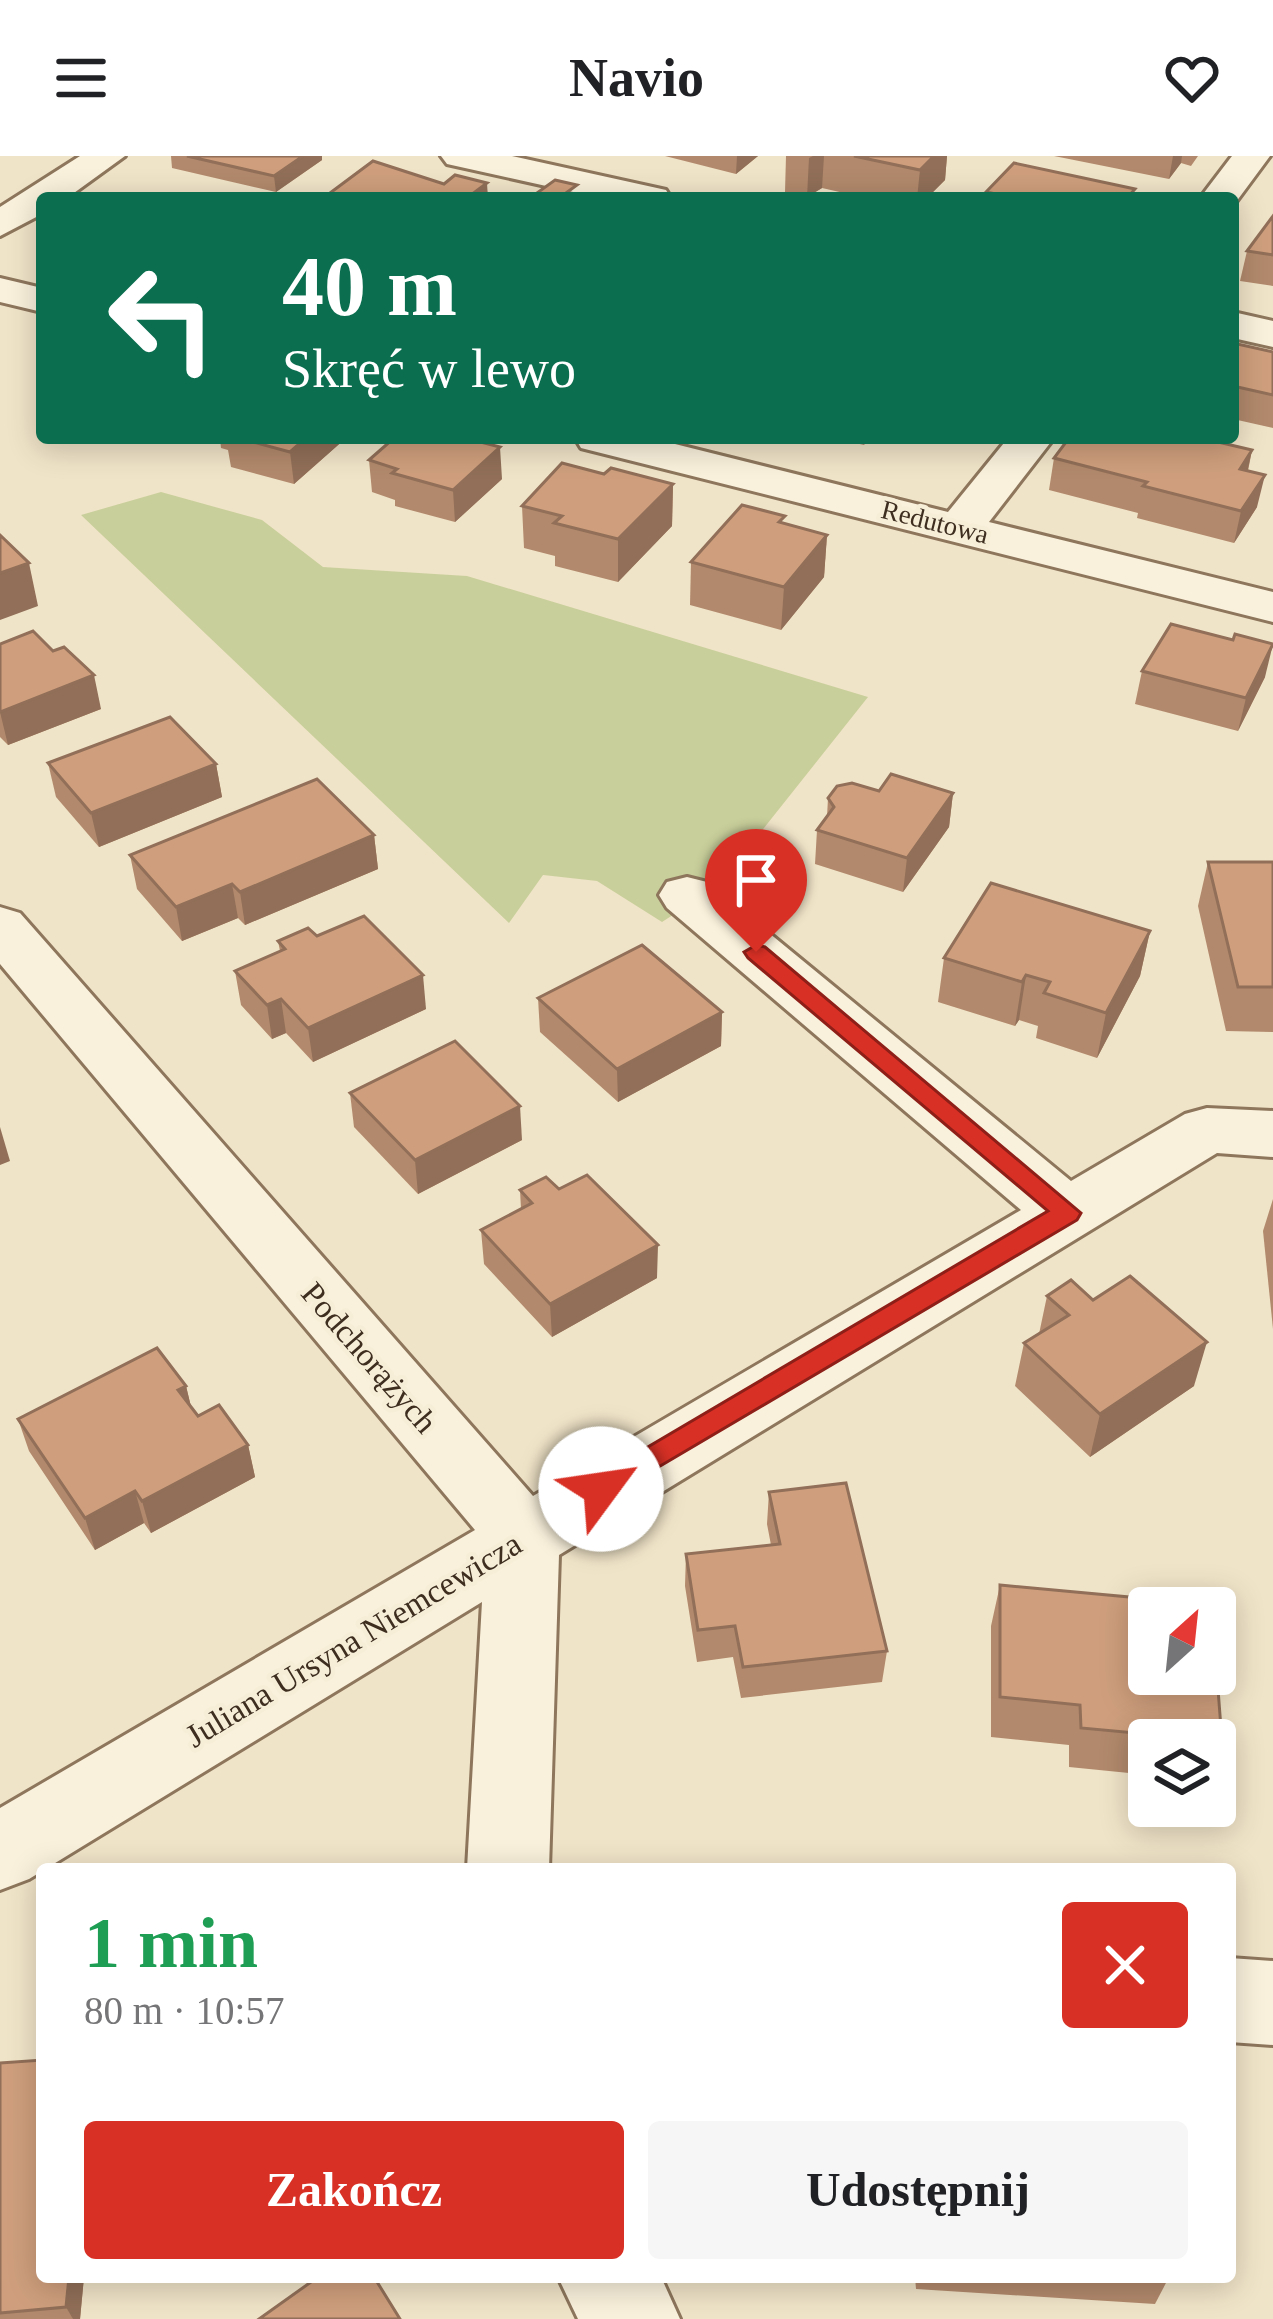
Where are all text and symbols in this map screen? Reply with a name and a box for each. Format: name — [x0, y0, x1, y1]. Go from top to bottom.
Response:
icon: menu — [48, 45, 114, 111]
icon: heart — [1159, 45, 1225, 111]
text: Navio — [569, 48, 704, 108]
icon: left — [84, 240, 240, 396]
text: 40 m — [282, 240, 457, 333]
text: Skręć w lewo — [282, 339, 576, 399]
street label: Redutowa — [878, 494, 992, 550]
pin — [705, 829, 807, 952]
icon: arrive — [723, 847, 789, 913]
street label: Podchorążych — [294, 1275, 444, 1440]
position arrow — [538, 1426, 664, 1552]
street label: Juliana Ursyna Niemcewicza — [179, 1525, 528, 1754]
north arrow — [1128, 1587, 1236, 1695]
map controls — [1128, 1587, 1236, 1827]
button: layers — [1128, 1719, 1236, 1827]
button: close — [1062, 1902, 1188, 2028]
text: 1 min — [84, 1903, 258, 1983]
text: 80 m · 10:57 — [84, 1989, 284, 2032]
button: Zakończ — [84, 2121, 624, 2259]
button: Udostępnij — [648, 2121, 1188, 2259]

